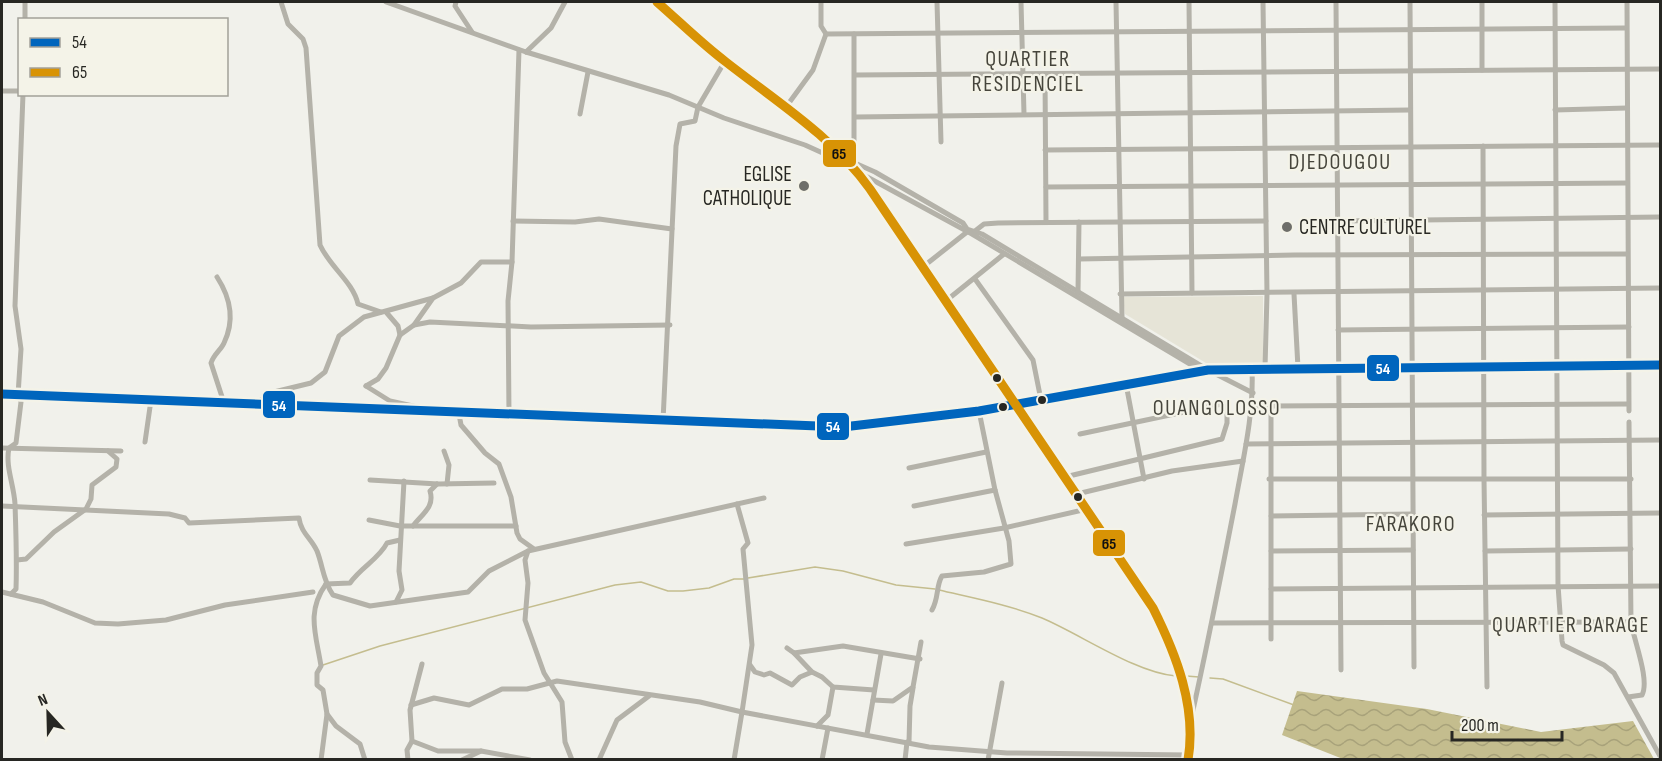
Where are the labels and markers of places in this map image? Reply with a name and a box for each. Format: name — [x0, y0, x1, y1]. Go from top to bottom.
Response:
place label: EGLISE CATHOLIQUE — [703, 162, 792, 211]
marker: EGLISE CATHOLIQUE — [797, 179, 811, 193]
place label: CENTRE CULTUREL — [1299, 215, 1431, 240]
marker: CENTRE CULTUREL — [1280, 220, 1294, 234]
unlabelled marker — [991, 372, 1003, 384]
unlabelled marker — [1036, 394, 1048, 406]
unlabelled marker — [997, 401, 1009, 413]
unlabelled marker — [1072, 491, 1084, 503]

